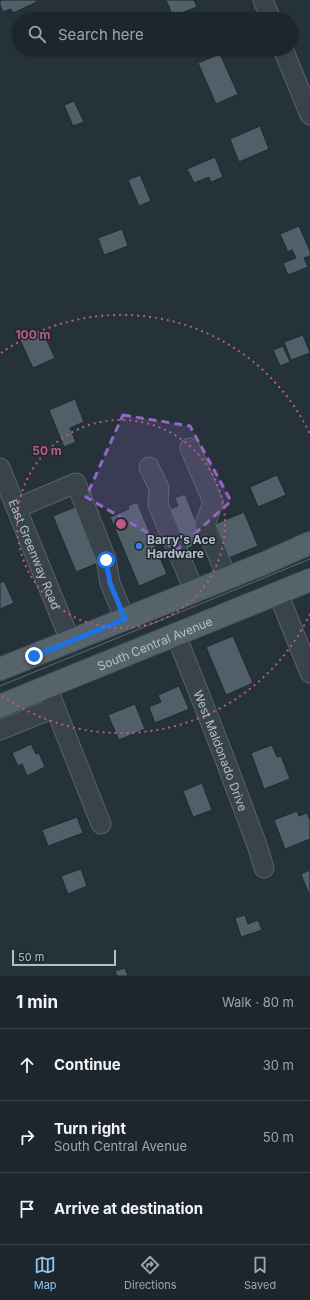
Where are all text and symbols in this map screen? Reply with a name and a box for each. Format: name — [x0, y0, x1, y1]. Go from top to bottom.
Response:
search box — [12, 12, 298, 56]
icon: search — [26, 23, 48, 45]
text: Search here — [58, 25, 144, 44]
text: 100 m — [15, 327, 51, 342]
text: 50 m — [32, 443, 62, 458]
street label: East Greenway Road — [6, 497, 64, 611]
centre of rings — [114, 517, 128, 531]
place label: Barry's Ace Hardware — [147, 532, 216, 561]
marker: Barry's Ace Hardware — [134, 541, 144, 551]
route start — [97, 551, 115, 569]
street label: South Central Avenue — [95, 613, 214, 673]
route end — [25, 647, 43, 665]
street label: West Maldonado Drive — [191, 688, 251, 813]
scale bar — [12, 948, 116, 967]
text: 50 m — [18, 950, 44, 964]
text: 1 min — [16, 992, 58, 1012]
text: Walk · 80 m — [222, 994, 294, 1010]
icon: ahead — [16, 1054, 38, 1076]
text: Continue — [54, 1055, 121, 1074]
text: 30 m — [263, 1057, 294, 1073]
text: Turn right — [54, 1119, 126, 1138]
icon: right — [16, 1126, 38, 1148]
text: 50 m — [263, 1129, 294, 1145]
text: South Central Avenue — [54, 1138, 187, 1154]
icon: arrive — [16, 1198, 38, 1220]
text: Arrive at destination — [54, 1199, 203, 1218]
tab: Map — [34, 1254, 57, 1292]
tab: Directions — [124, 1254, 177, 1292]
tab: Saved — [244, 1254, 276, 1292]

